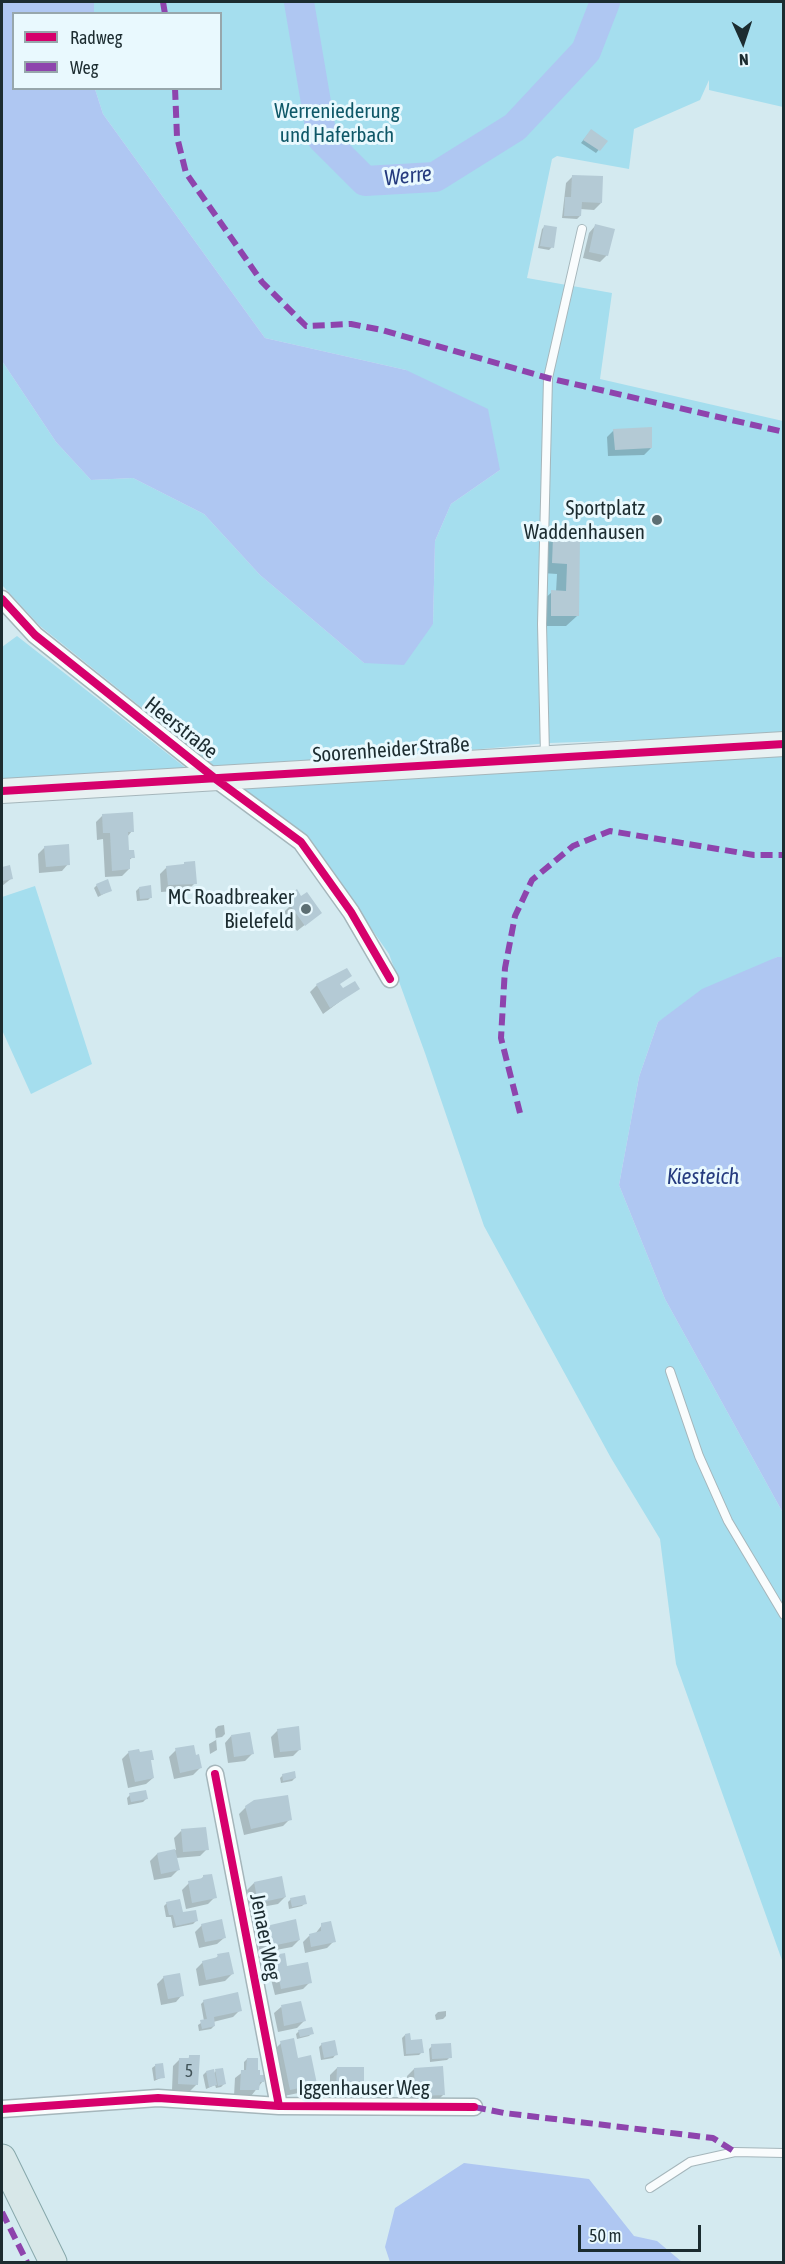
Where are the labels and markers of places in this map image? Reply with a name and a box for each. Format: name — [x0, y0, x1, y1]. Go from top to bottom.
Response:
place label: Sportplatz Waddenhausen — [524, 495, 645, 545]
marker: Sportplatz Waddenhausen — [650, 513, 664, 527]
place label: MC Roadbreaker Bielefeld — [168, 884, 294, 934]
marker: MC Roadbreaker Bielefeld — [299, 902, 313, 916]

